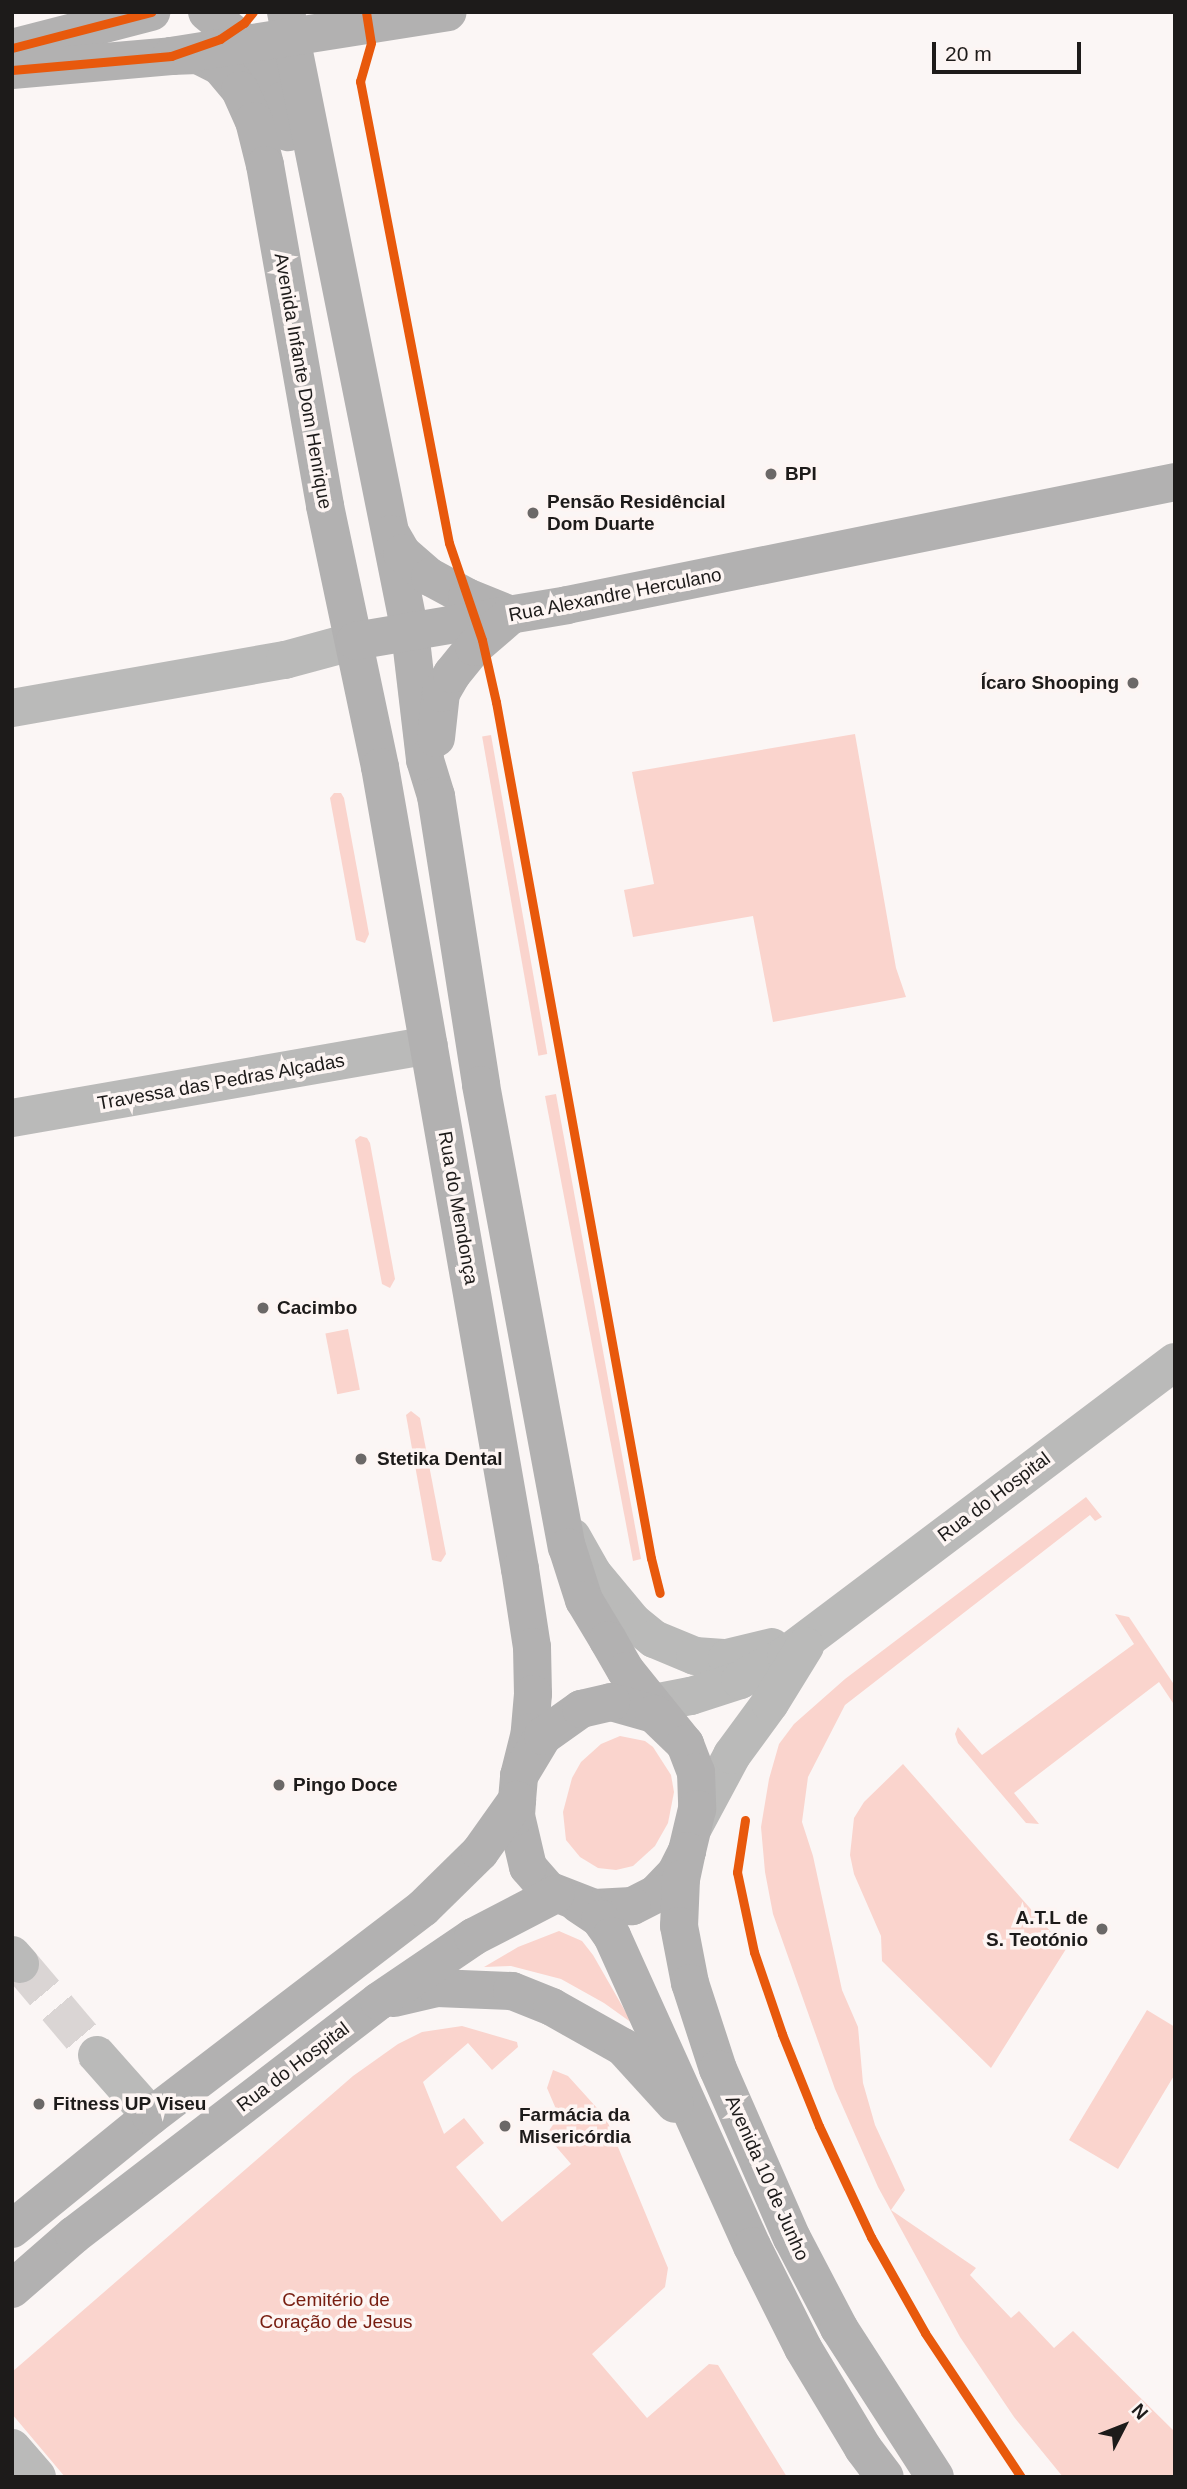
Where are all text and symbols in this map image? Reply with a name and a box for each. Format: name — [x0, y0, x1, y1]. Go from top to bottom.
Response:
scale bar — [935, 28, 1084, 72]
text: 20 m — [945, 42, 992, 65]
street label: Avenida Infante Dom Henrique — [269, 251, 337, 511]
place label: BPI — [785, 463, 817, 485]
marker: BPI — [763, 466, 779, 482]
place label: Pensão Residêncial Dom Duarte — [547, 491, 725, 535]
marker: Pensão Residêncial Dom Duarte — [525, 505, 541, 521]
street label: Rua Alexandre Herculano — [506, 563, 724, 627]
place label: Ícaro Shooping — [981, 672, 1119, 694]
marker: Ícaro Shooping — [1125, 675, 1141, 691]
street label: Travessa das Pedras Alçadas — [95, 1049, 347, 1115]
street label: Rua do Mendonça — [433, 1130, 483, 1286]
place label: Cacimbo — [277, 1297, 357, 1319]
marker: Cacimbo — [255, 1300, 271, 1316]
street label: Rua do Hospital — [933, 1447, 1055, 1547]
place label: Stetika Dental — [377, 1448, 503, 1470]
marker: Stetika Dental — [351, 1449, 371, 1469]
place label: Pingo Doce — [293, 1774, 398, 1796]
marker: Pingo Doce — [271, 1777, 287, 1793]
place label: A.T.L de S. Teotónio — [986, 1907, 1088, 1951]
marker: A.T.L de S. Teotónio — [1094, 1921, 1110, 1937]
street label: Rua do Hospital — [232, 2017, 354, 2117]
street label: Avenida 10 de Junho — [720, 2092, 814, 2264]
place label: Fitness UP Viseu — [53, 2093, 207, 2115]
marker: Fitness UP Viseu — [31, 2096, 47, 2112]
place label: Farmácia da Misericórdia — [519, 2104, 631, 2148]
marker: Farmácia da Misericórdia — [497, 2118, 513, 2134]
park label: Cemitério de Coração de Jesus — [259, 2289, 413, 2333]
north arrow — [1089, 2391, 1159, 2461]
text: N — [1128, 2399, 1152, 2424]

